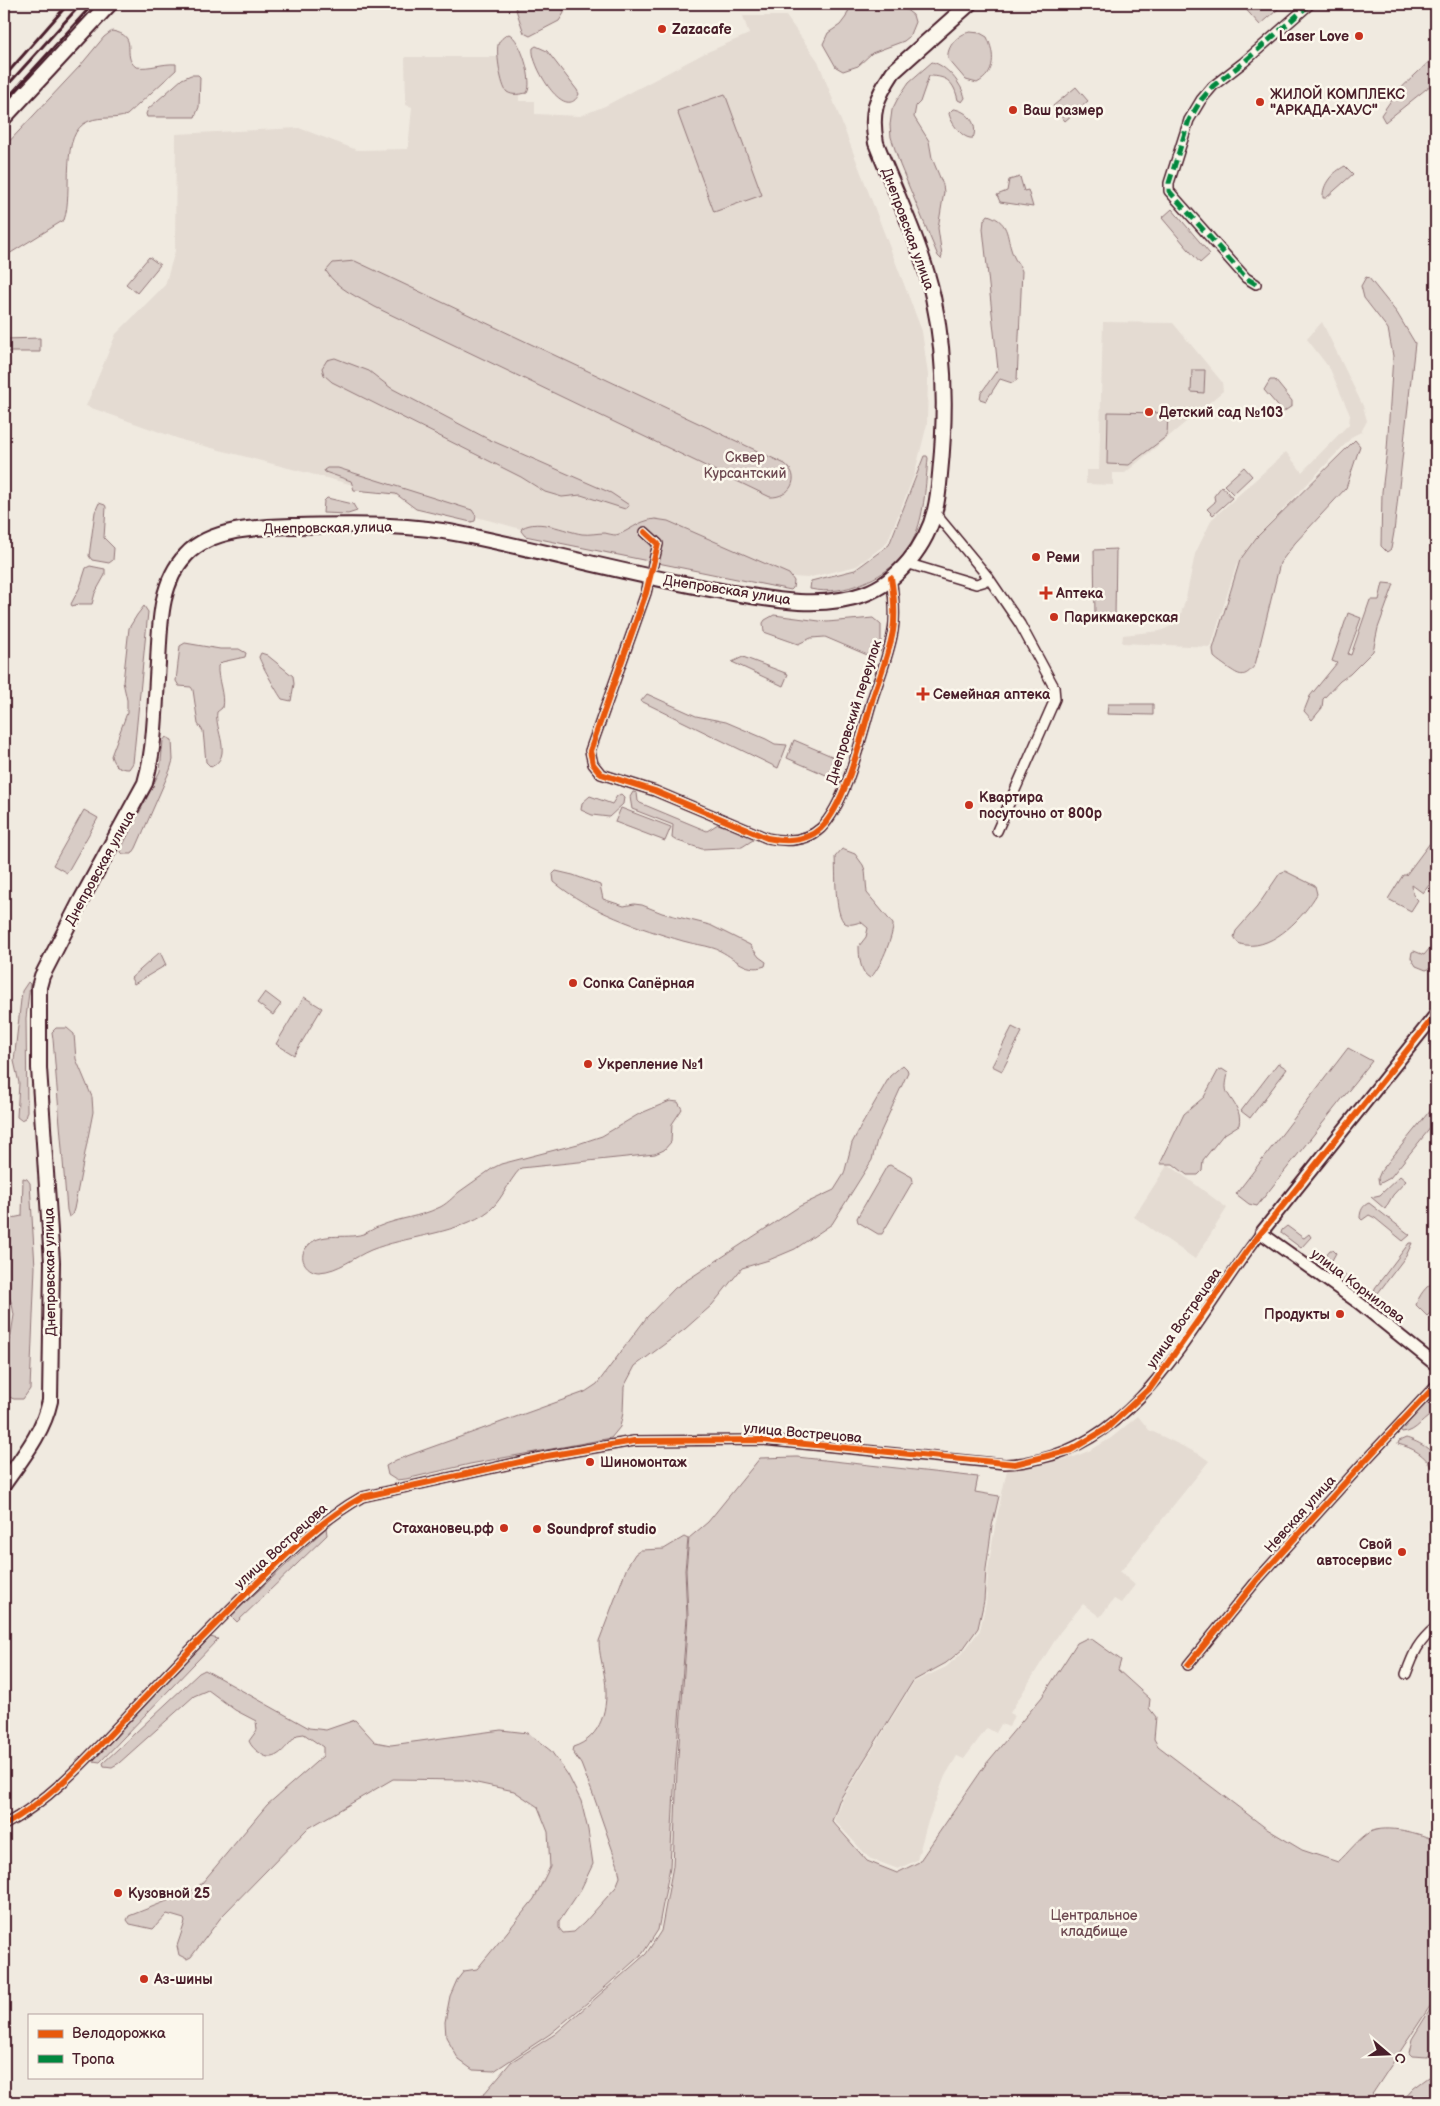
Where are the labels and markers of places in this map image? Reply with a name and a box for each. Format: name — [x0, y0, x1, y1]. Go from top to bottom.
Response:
place label: Zazacafe — [672, 21, 732, 38]
marker: Zazacafe — [656, 23, 668, 35]
place label: Laser Love — [1279, 28, 1349, 45]
marker: Laser Love — [1353, 30, 1365, 42]
place label: ЖИЛОЙ КОМПЛЕКС "АРКАДА-ХАУС" — [1270, 84, 1405, 119]
marker: ЖИЛОЙ КОМПЛЕКС "АРКАДА-ХАУС" — [1254, 96, 1266, 108]
place label: Ваш размер — [1023, 102, 1104, 119]
marker: Ваш размер — [1007, 104, 1019, 116]
place label: Детский сад №103 — [1159, 404, 1283, 421]
marker: Детский сад №103 — [1143, 406, 1155, 418]
place label: Реми — [1046, 549, 1080, 566]
marker: Реми — [1030, 551, 1042, 563]
place label: Аптека — [1055, 585, 1104, 602]
marker: Аптека — [1040, 587, 1052, 599]
place label: Парикмакерская — [1064, 609, 1178, 626]
marker: Парикмакерская — [1048, 611, 1060, 623]
place label: Семейная аптека — [933, 686, 1051, 703]
marker: Семейная аптека — [917, 688, 929, 700]
place label: Квартира посуточно от 800р — [979, 789, 1103, 822]
marker: Квартира посуточно от 800р — [963, 799, 975, 811]
place label: Сопка Сапёрная — [583, 975, 694, 992]
marker: Сопка Сапёрная — [567, 977, 579, 989]
place label: Укрепление №1 — [598, 1056, 703, 1073]
marker: Укрепление №1 — [582, 1058, 594, 1070]
place label: Продукты — [1264, 1306, 1330, 1323]
marker: Продукты — [1334, 1308, 1346, 1320]
place label: Шиномонтаж — [600, 1454, 687, 1471]
marker: Шиномонтаж — [584, 1456, 596, 1468]
place label: Стахановец.рф — [393, 1520, 494, 1537]
place label: Soundprof studio — [547, 1521, 656, 1538]
marker: Стахановец.рф — [498, 1522, 510, 1534]
marker: Soundprof studio — [531, 1523, 543, 1535]
place label: Свой автосервис — [1316, 1536, 1392, 1569]
marker: Свой автосервис — [1396, 1546, 1408, 1558]
place label: Кузовной 25 — [128, 1885, 210, 1902]
marker: Кузовной 25 — [112, 1887, 124, 1899]
place label: Аз-шины — [153, 1971, 213, 1988]
marker: Аз-шины — [138, 1973, 150, 1985]

